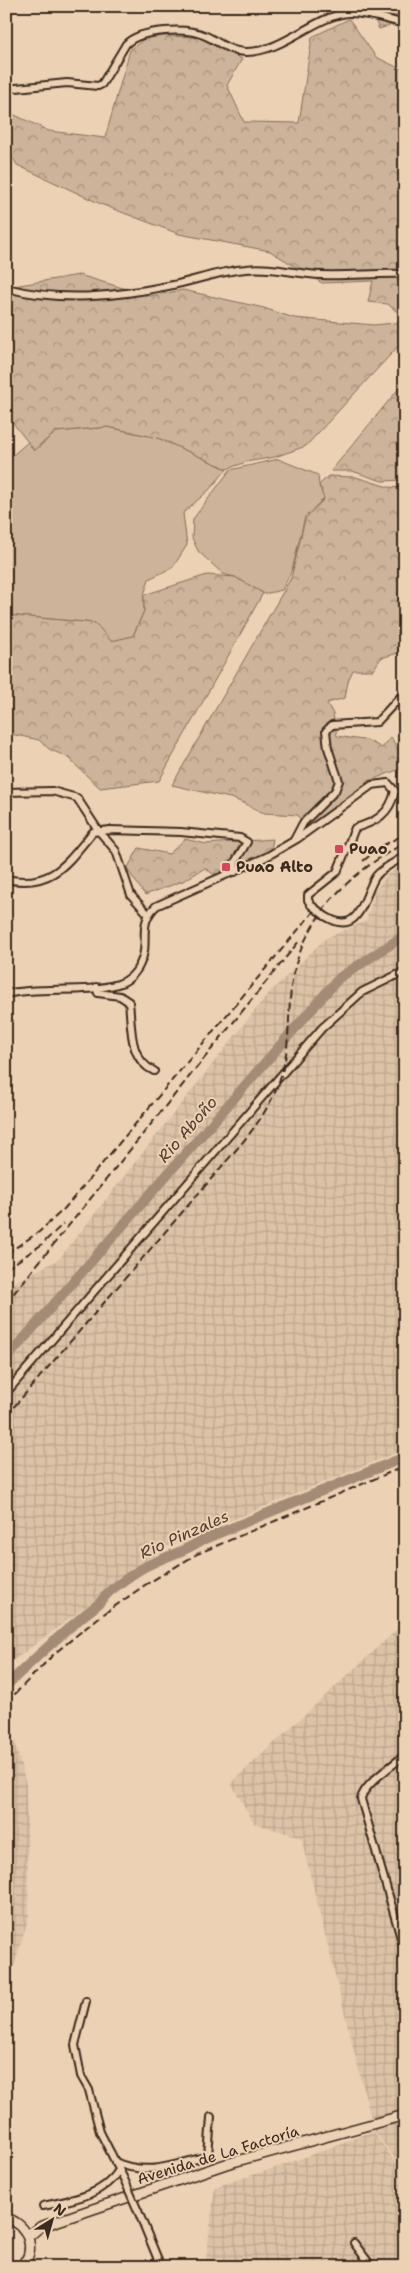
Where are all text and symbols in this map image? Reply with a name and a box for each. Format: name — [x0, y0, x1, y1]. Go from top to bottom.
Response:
place label: Puao — [349, 839, 388, 859]
marker: Puao — [333, 843, 345, 855]
place label: Puao Alto — [236, 857, 313, 877]
marker: Puao Alto — [220, 861, 232, 873]
water label: Rio Aboño — [153, 1092, 222, 1167]
water label: Rio Pinzales — [136, 1505, 232, 1563]
street label: Avenida de La Factoría — [135, 2121, 302, 2189]
north arrow — [28, 2196, 78, 2246]
text: N — [50, 2199, 70, 2220]

